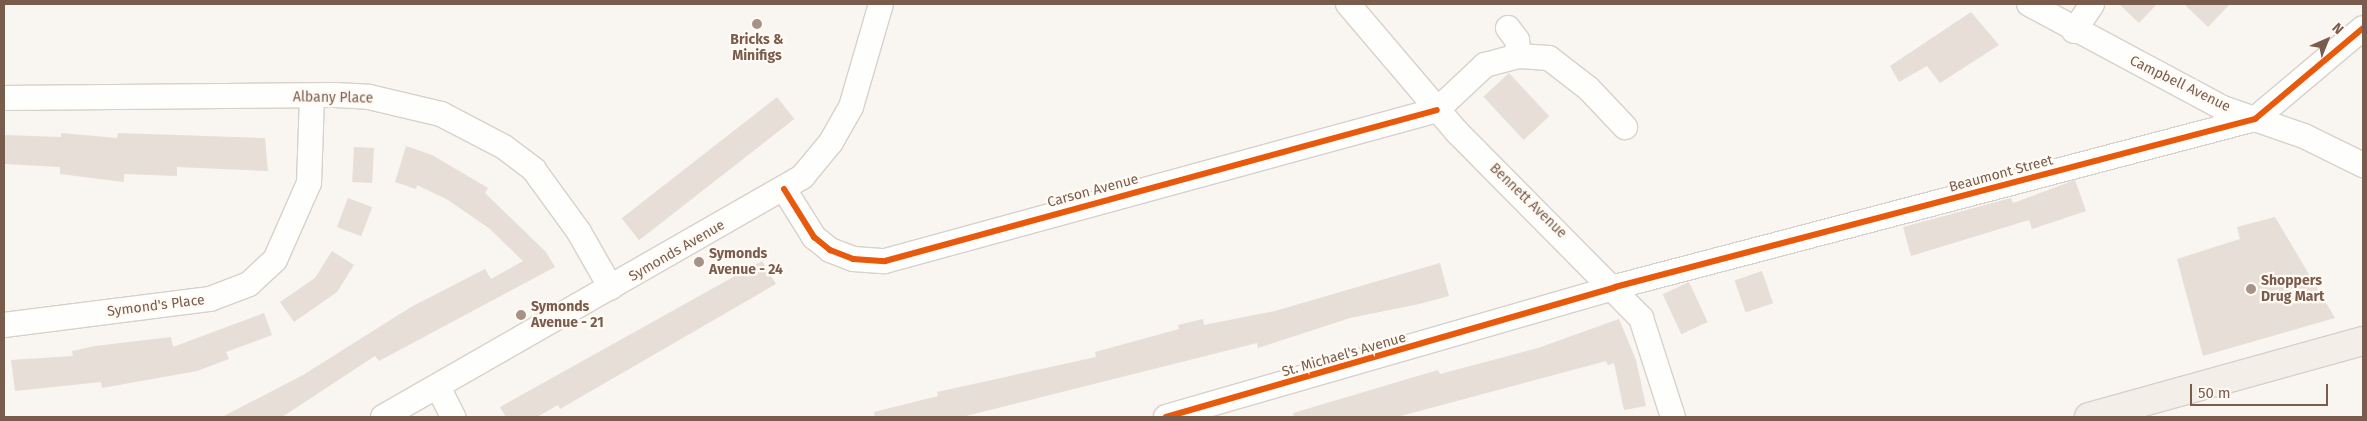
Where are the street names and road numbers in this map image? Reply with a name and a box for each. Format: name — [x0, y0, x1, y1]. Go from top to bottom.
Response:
street label: Campbell Avenue — [2127, 52, 2233, 116]
street label: Albany Place — [293, 89, 373, 107]
street label: Beaumont Street — [1947, 152, 2055, 196]
street label: Bennett Avenue — [1486, 160, 1570, 242]
street label: Carson Avenue — [1046, 171, 1140, 211]
street label: Symonds Avenue — [626, 217, 728, 285]
street label: Symond's Place — [106, 292, 206, 320]
street label: St. Michael's Avenue — [1280, 329, 1408, 381]

